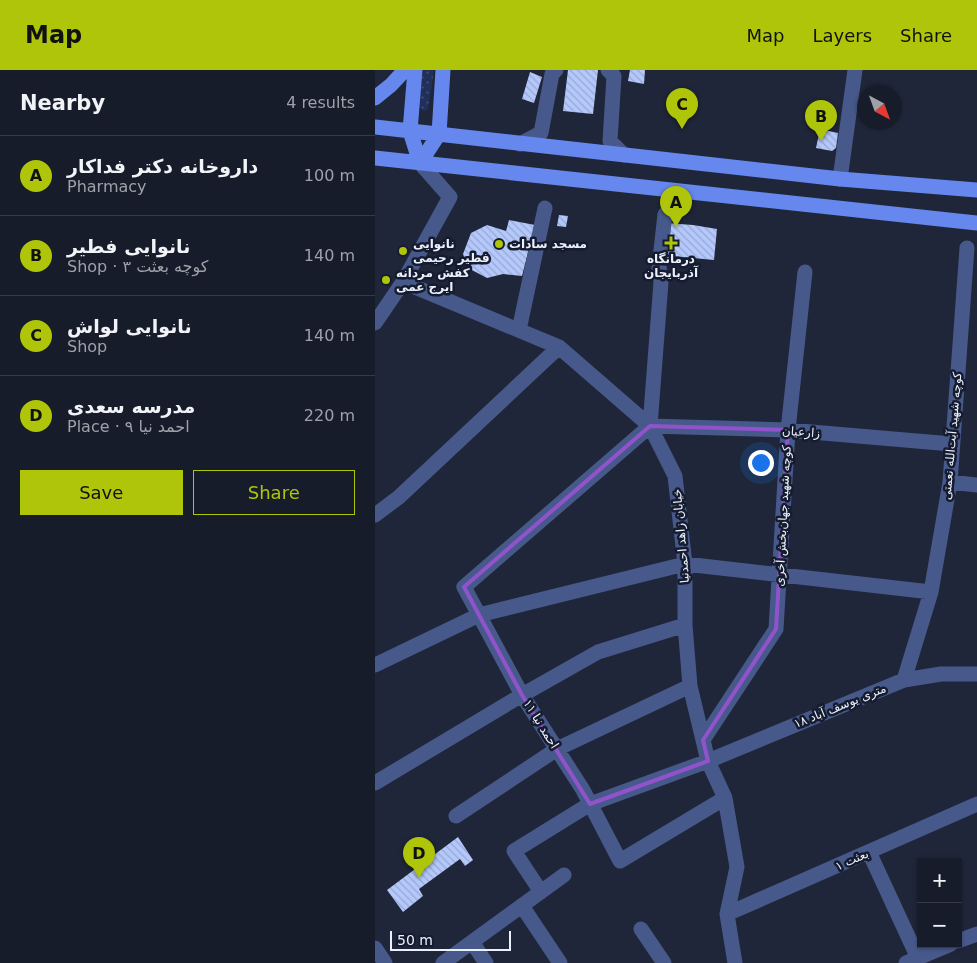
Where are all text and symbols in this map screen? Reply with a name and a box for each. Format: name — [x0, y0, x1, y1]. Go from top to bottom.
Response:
text: Map — [25, 21, 82, 49]
text: Map — [746, 25, 784, 46]
text: Layers — [812, 25, 872, 46]
text: Share — [900, 25, 952, 46]
north arrow — [857, 85, 902, 130]
pin: C — [666, 88, 698, 129]
text: Nearby — [20, 91, 105, 115]
text: 4 results — [286, 93, 355, 112]
pin: B — [805, 100, 837, 141]
text: داروخانه دکتر فداکار — [67, 155, 258, 177]
text: A — [30, 166, 42, 185]
text: 100 m — [304, 166, 355, 185]
text: Pharmacy — [67, 177, 147, 196]
pin: A — [660, 186, 692, 227]
text: نانوایی فطیر — [67, 235, 190, 257]
marker: درمانگاه آذربایجان — [664, 236, 678, 250]
place label: نانوایی فطیر رحیمی — [413, 237, 490, 265]
place label: مسجد سادات — [509, 237, 587, 251]
marker: مسجد سادات — [493, 238, 505, 250]
marker: نانوایی فطیر رحیمی — [397, 245, 409, 257]
text: B — [30, 246, 42, 265]
text: 140 m — [304, 246, 355, 265]
place label: درمانگاه آذربایجان — [644, 252, 699, 280]
text: Shop · کوچه بعثت ۳ — [67, 257, 208, 276]
place label: کفش مردانه ایرج عمی — [396, 266, 470, 294]
marker: کفش مردانه ایرج عمی — [380, 274, 392, 286]
text: نانوایی لواش — [67, 315, 192, 337]
text: C — [30, 326, 42, 345]
text: 140 m — [304, 326, 355, 345]
text: Shop — [67, 337, 107, 356]
street label: کوچه شهید آیت‌الله نعمتی — [938, 371, 966, 501]
text: مدرسه سعدی — [67, 395, 195, 417]
text: D — [29, 406, 43, 425]
text: 220 m — [304, 406, 355, 425]
text: Place · احمد نیا ۹ — [67, 417, 190, 436]
street label: زارعیان — [781, 424, 821, 441]
street label: کوچه شهید جهان‌بخش آخری — [771, 445, 795, 587]
your location — [748, 450, 774, 476]
button: Save — [20, 470, 183, 515]
button: Share — [193, 470, 355, 515]
street label: خیابان زاهد احمدنیا — [670, 488, 693, 584]
street label: ۱۸ متری یوسف آباد — [792, 680, 888, 732]
street label: احمد نیا ۱۱ — [520, 697, 562, 751]
pin: D — [403, 837, 435, 878]
street label: بعثت ۱ — [833, 847, 871, 873]
map controls — [917, 858, 962, 948]
button: + — [917, 858, 962, 903]
button: − — [917, 903, 962, 948]
scale bar — [390, 928, 511, 951]
text: 50 m — [397, 932, 433, 948]

